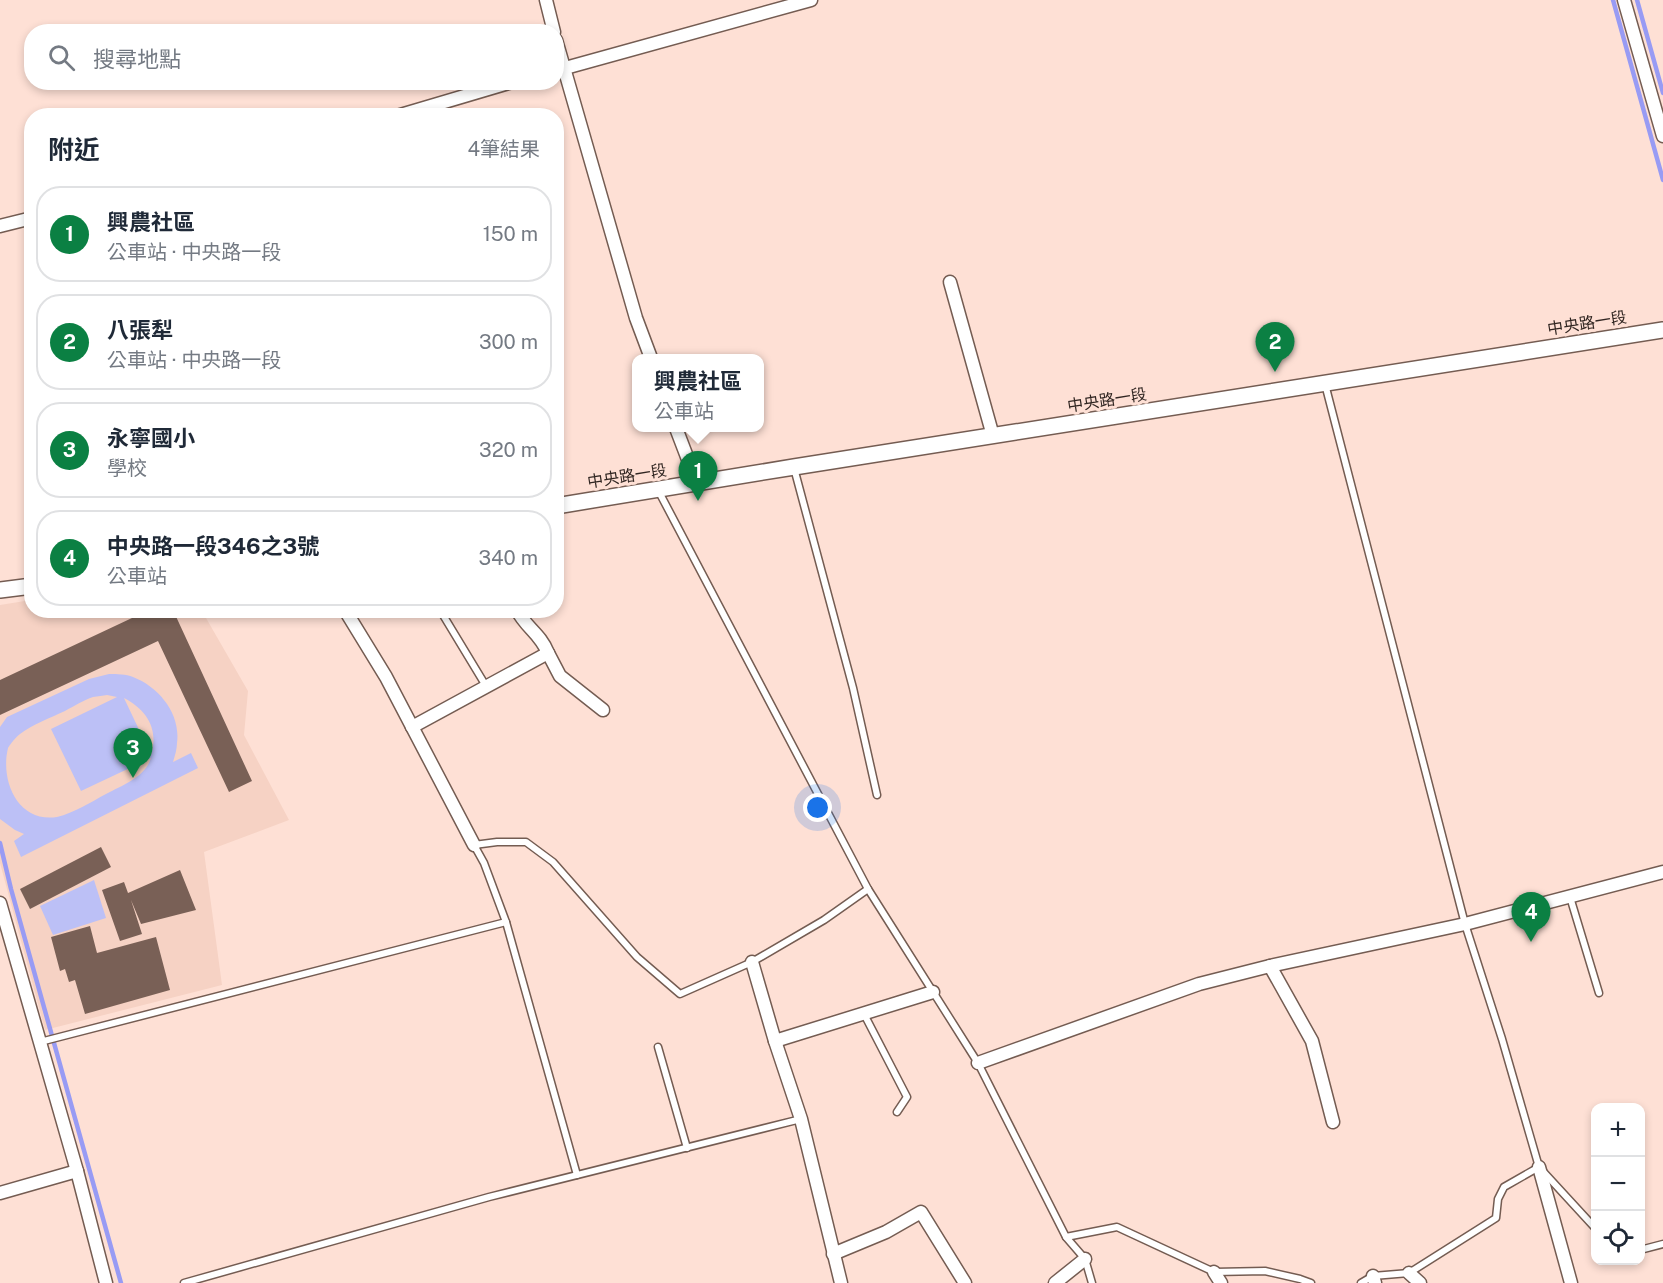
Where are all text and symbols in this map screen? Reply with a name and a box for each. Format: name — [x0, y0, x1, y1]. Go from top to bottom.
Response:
search box — [24, 24, 564, 90]
icon: search — [45, 41, 78, 74]
text: 搜尋地點 — [93, 46, 181, 72]
text: 附近 — [48, 134, 100, 165]
text: 4筆結果 — [467, 137, 540, 161]
text: 興農社區 — [107, 209, 195, 235]
text: 1 — [65, 222, 74, 246]
text: 150 m — [483, 222, 538, 246]
text: 公車站 · 中央路一段 — [107, 240, 281, 264]
street label: 中央路一段 — [1546, 307, 1628, 339]
text: 八張犁 — [107, 317, 173, 343]
pin: 2 — [1256, 322, 1294, 372]
text: 2 — [63, 330, 76, 354]
text: 300 m — [479, 330, 538, 354]
text: 公車站 · 中央路一段 — [107, 348, 281, 372]
popup — [632, 354, 764, 432]
text: 興農社區 — [654, 368, 742, 394]
street label: 中央路一段 — [1066, 384, 1148, 416]
text: 公車站 — [654, 399, 714, 423]
text: 永寧國小 — [107, 425, 195, 451]
text: 3 — [63, 438, 76, 462]
text: 320 m — [479, 438, 538, 462]
pin: 1 — [678, 452, 718, 501]
text: 學校 — [107, 456, 147, 480]
street label: 中央路一段 — [586, 460, 668, 492]
text: 中央路一段346之3號 — [107, 533, 319, 559]
text: 4 — [63, 546, 76, 570]
text: 340 m — [478, 546, 538, 570]
text: 公車站 — [107, 564, 167, 588]
pin: 3 — [114, 728, 152, 778]
your location — [803, 793, 832, 822]
pin: 4 — [1512, 892, 1550, 942]
map controls — [1591, 1103, 1645, 1265]
button: + — [1591, 1103, 1645, 1157]
button: − — [1591, 1157, 1645, 1211]
button: locate — [1591, 1211, 1645, 1265]

